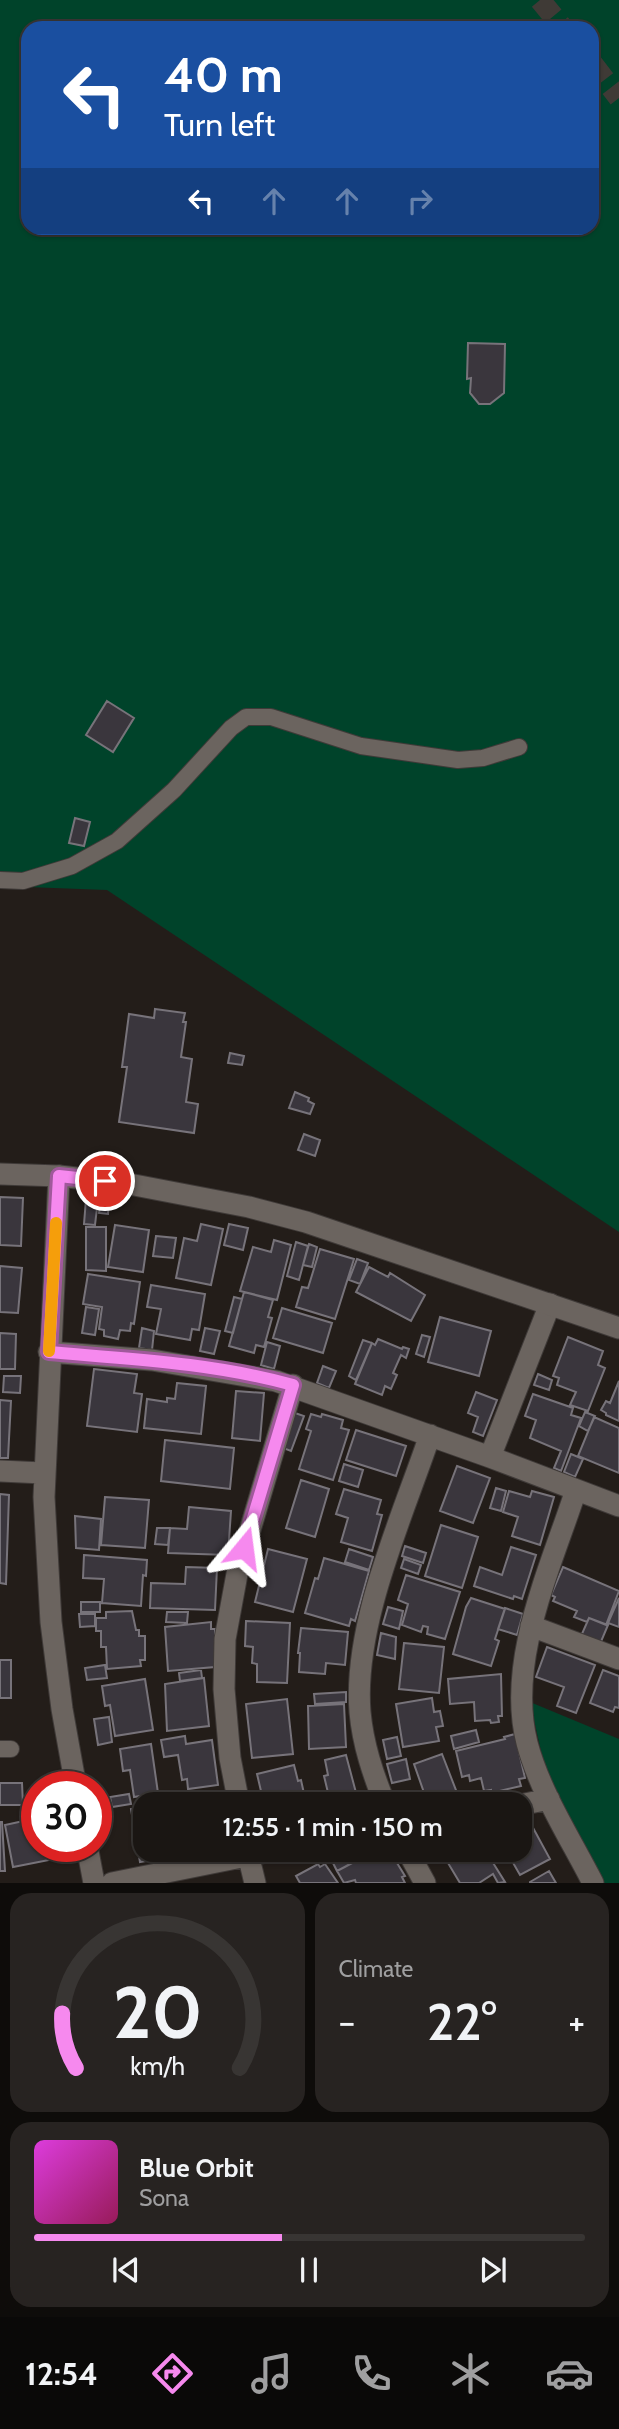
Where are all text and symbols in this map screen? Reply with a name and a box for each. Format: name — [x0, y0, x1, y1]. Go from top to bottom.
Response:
text: 40 m — [164, 45, 283, 104]
icon: left — [49, 49, 140, 140]
text: Turn left — [164, 105, 275, 144]
icon: left — [182, 182, 220, 220]
icon: ahead — [255, 182, 293, 220]
icon: ahead — [328, 182, 366, 220]
icon: right — [401, 182, 439, 220]
pin — [75, 1151, 135, 1211]
icon: arrive — [86, 1162, 124, 1200]
position arrow — [207, 1511, 281, 1585]
speed limit sign: 30 — [21, 1771, 112, 1862]
text: 12:55 · 1 min · 150 m — [222, 1811, 443, 1843]
text: Climate — [339, 1955, 413, 1983]
text: 20 — [112, 1969, 202, 2057]
text: 22° — [427, 1990, 497, 2053]
text: − — [339, 1998, 355, 2045]
text: + — [568, 1998, 585, 2045]
text: km/h — [130, 2051, 185, 2081]
text: Blue Orbit — [139, 2152, 254, 2184]
text: Sona — [139, 2184, 189, 2212]
icon: previous — [107, 2251, 145, 2289]
icon: pause — [290, 2251, 328, 2289]
icon: next — [474, 2251, 512, 2289]
icon: directions — [148, 2349, 197, 2398]
icon: music — [247, 2349, 296, 2398]
icon: phone — [347, 2349, 396, 2398]
icon: climate — [446, 2349, 495, 2398]
icon: car — [545, 2349, 594, 2398]
text: 12:54 — [25, 2354, 98, 2393]

